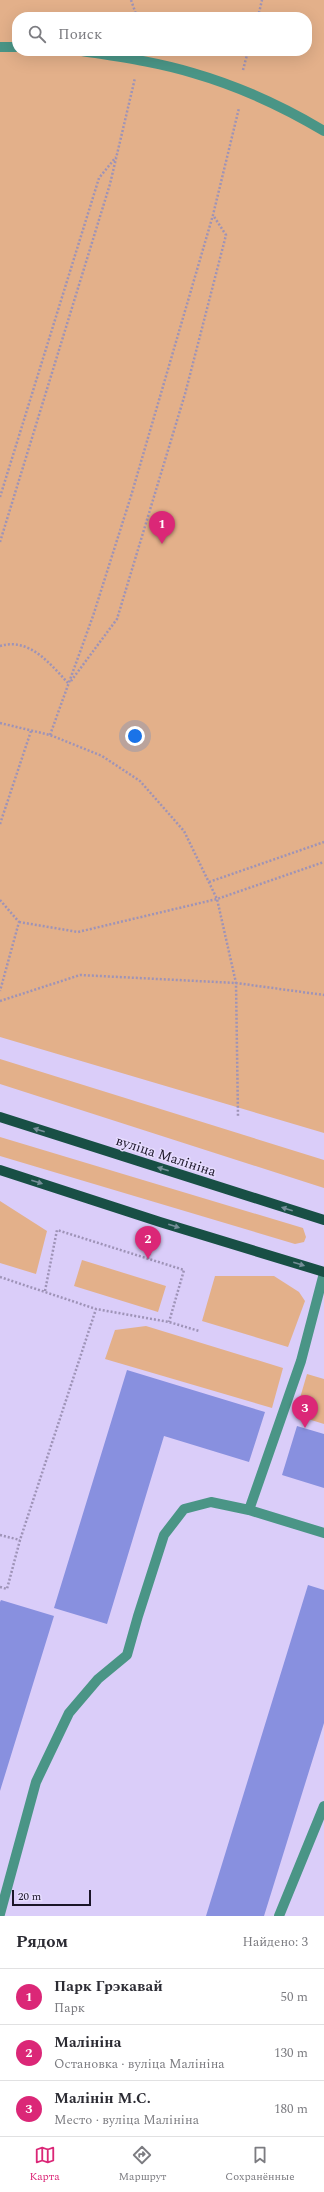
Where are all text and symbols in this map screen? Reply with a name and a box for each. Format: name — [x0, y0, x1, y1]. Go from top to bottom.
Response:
search box — [12, 12, 312, 56]
icon: search — [26, 23, 48, 45]
text: Поиск — [58, 23, 102, 46]
pin: 1 — [149, 511, 175, 544]
your location — [125, 726, 145, 746]
one-way arrow — [33, 1127, 45, 1133]
street label: вуліца Малініна — [113, 1130, 219, 1182]
one-way arrow — [157, 1166, 169, 1172]
one-way arrow — [31, 1179, 43, 1185]
one-way arrow — [281, 1206, 293, 1212]
one-way arrow — [168, 1223, 180, 1229]
pin: 2 — [135, 1226, 161, 1259]
one-way arrow — [293, 1261, 305, 1267]
pin: 3 — [292, 1395, 318, 1428]
scale bar — [12, 1888, 91, 1907]
text: 20 m — [18, 1888, 41, 1905]
text: Рядом — [16, 1929, 68, 1955]
text: Найдено: 3 — [242, 1932, 308, 1952]
text: Парк Грэкавай — [54, 1975, 163, 1998]
text: 1 — [25, 1987, 33, 2007]
text: 50 m — [281, 1987, 308, 2007]
text: Парк — [54, 1998, 85, 2018]
text: Малініна — [54, 2031, 122, 2054]
text: 2 — [25, 2043, 33, 2063]
text: 130 m — [274, 2043, 308, 2063]
text: Остановка · вуліца Малініна — [54, 2054, 225, 2074]
text: Малінін М.С. — [54, 2087, 151, 2110]
text: 3 — [25, 2099, 33, 2119]
text: 180 m — [274, 2099, 308, 2119]
text: Место · вуліца Малініна — [54, 2110, 199, 2130]
tab: Карта — [29, 2144, 60, 2185]
tab: Маршрут — [118, 2144, 166, 2185]
tab: Сохранённые — [225, 2144, 295, 2185]

